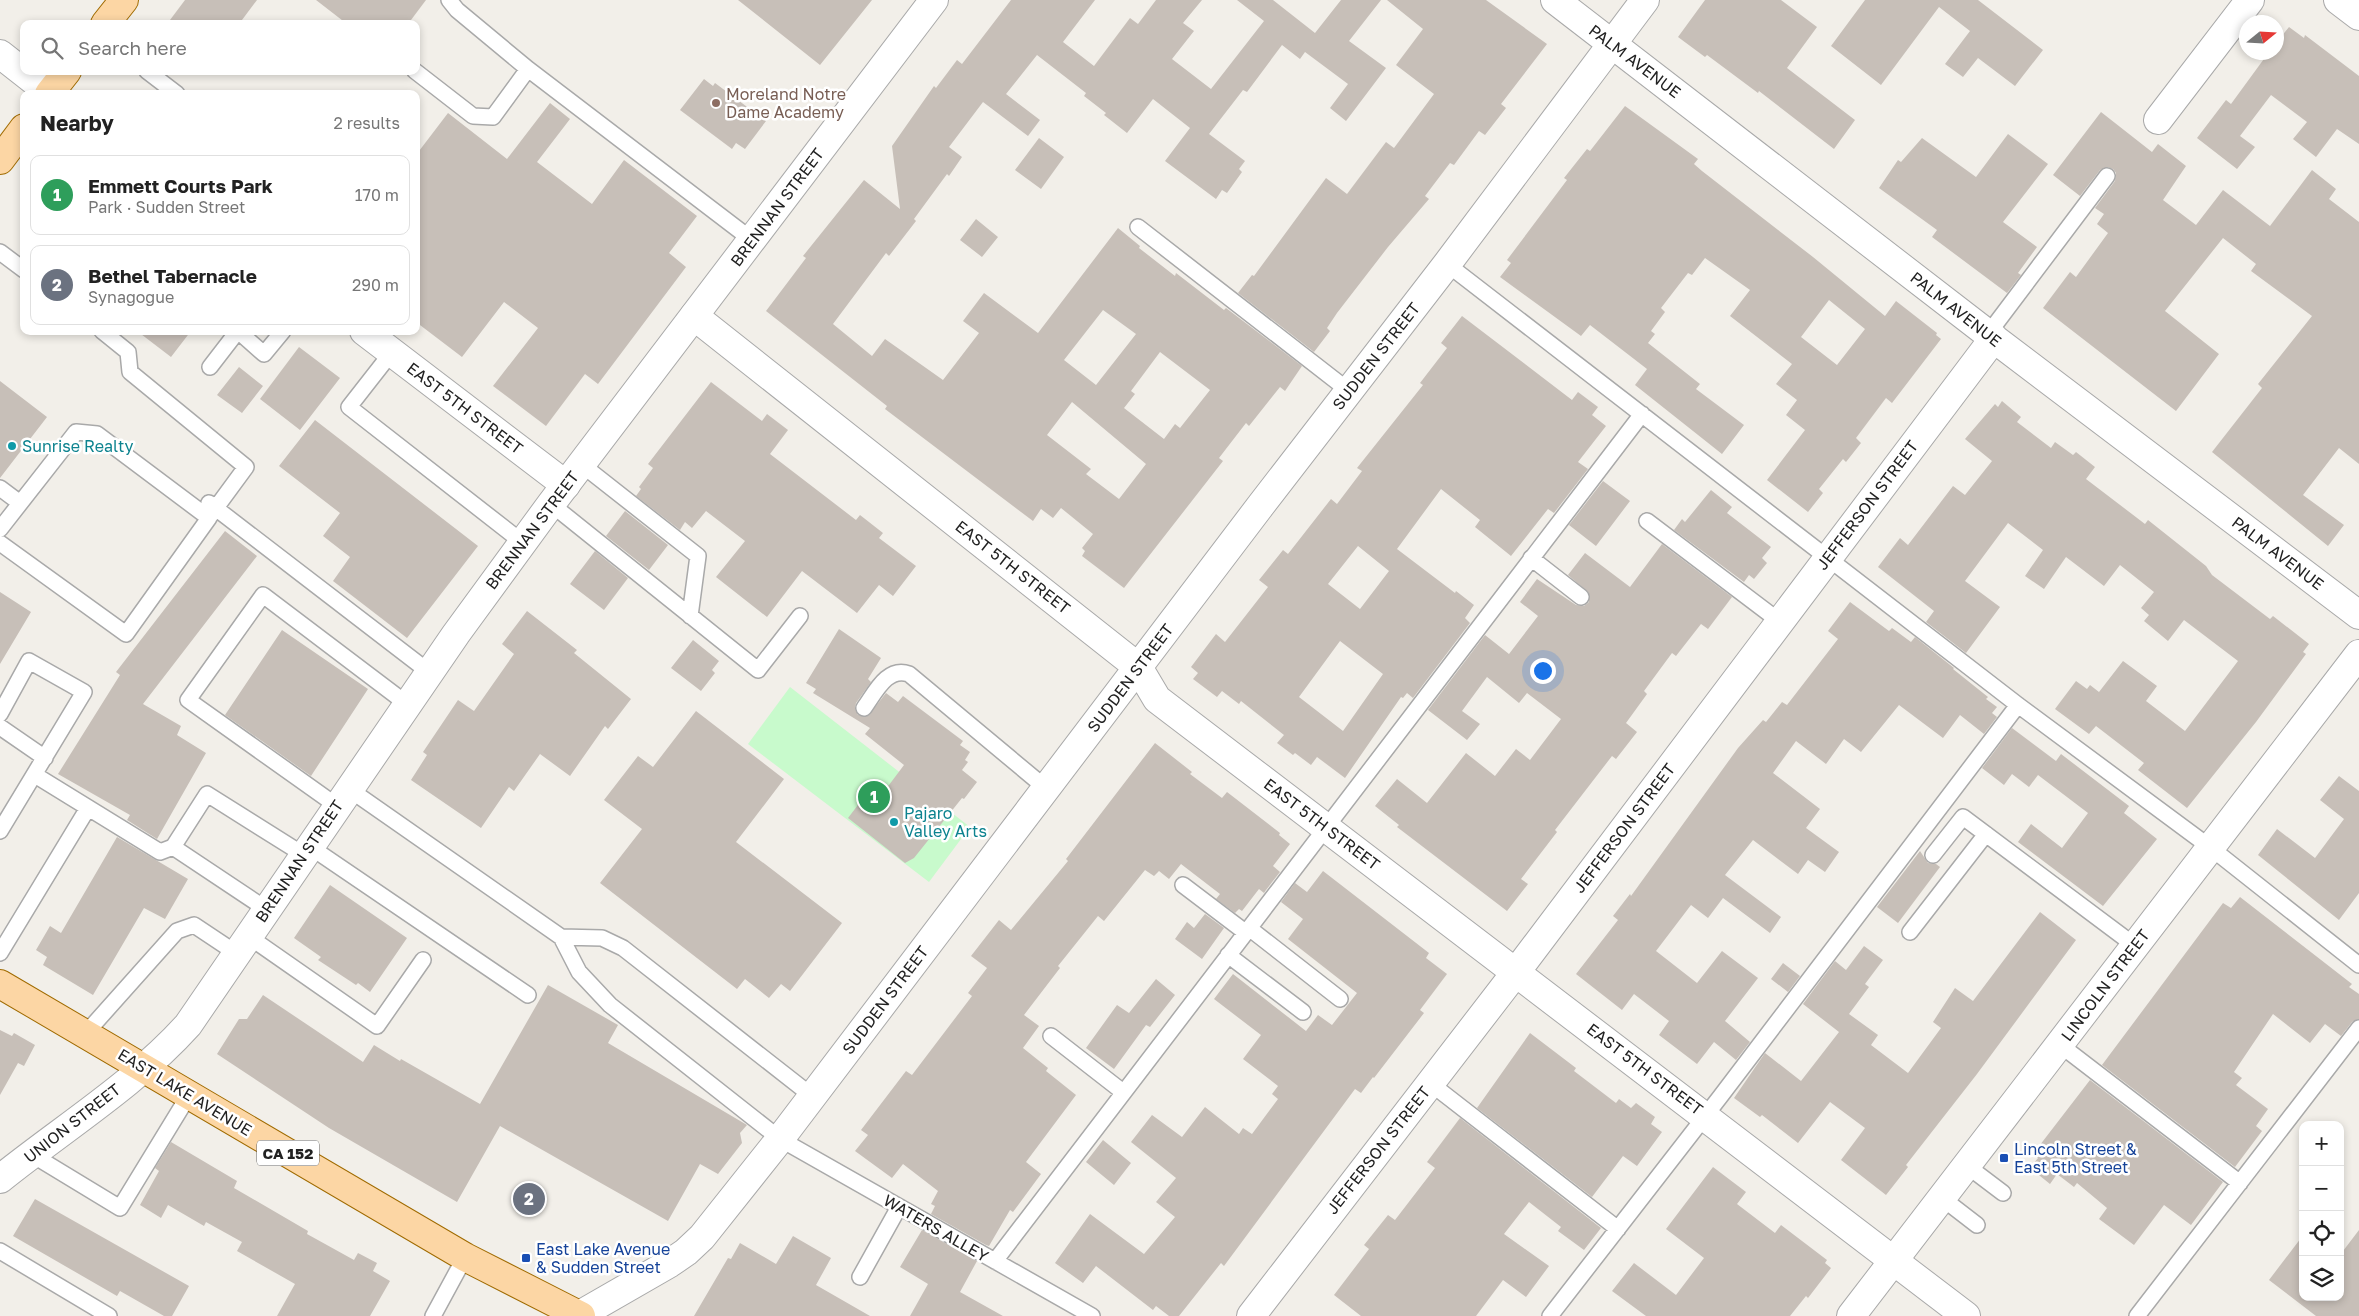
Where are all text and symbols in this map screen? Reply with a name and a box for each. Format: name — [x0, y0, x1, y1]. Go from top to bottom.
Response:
north arrow — [2239, 15, 2284, 60]
search box — [20, 20, 420, 75]
street label: PALM AVENUE — [1585, 20, 1685, 102]
icon: search — [38, 34, 66, 62]
text: Search here — [78, 36, 187, 59]
place label: Moreland Notre Dame Academy — [726, 84, 846, 122]
marker: Moreland Notre Dame Academy — [710, 97, 722, 109]
text: Nearby — [40, 110, 114, 136]
text: 2 results — [334, 113, 400, 133]
street label: BRENNAN STREET — [726, 144, 828, 270]
text: Emmett Courts Park — [88, 174, 273, 197]
text: 1 — [53, 185, 61, 205]
text: 170 m — [355, 185, 399, 205]
text: Park · Sudden Street — [88, 197, 246, 217]
text: Bethel Tabernacle — [88, 264, 257, 287]
street label: PALM AVENUE — [1906, 267, 2006, 351]
text: 2 — [52, 275, 62, 295]
text: 290 m — [352, 275, 399, 295]
text: Synagogue — [88, 287, 174, 307]
street label: SUDDEN STREET — [1328, 298, 1424, 414]
street label: EAST 5TH STREET — [403, 358, 527, 458]
place label: Sunrise Realty — [22, 436, 134, 456]
street label: JEFFERSON STREET — [1812, 436, 1922, 574]
marker: Sunrise Realty — [6, 440, 18, 452]
street label: BRENNAN STREET — [481, 467, 583, 593]
street label: PALM AVENUE — [2228, 512, 2328, 594]
street label: EAST 5TH STREET — [952, 516, 1074, 618]
street label: SUDDEN STREET — [1083, 620, 1177, 736]
your location — [1530, 658, 1556, 684]
street label: JEFFERSON STREET — [1569, 759, 1679, 897]
street label: EAST 5TH STREET — [1260, 774, 1384, 874]
pin: 1 — [858, 778, 890, 816]
street label: BRENNAN STREET — [251, 796, 347, 926]
place label: Pajaro Valley Arts — [904, 803, 987, 841]
marker: Pajaro Valley Arts — [888, 816, 900, 828]
street label: LINCOLN STREET — [2056, 925, 2154, 1045]
street label: SUDDEN STREET — [838, 942, 932, 1058]
street label: EAST 5TH STREET — [1583, 1019, 1707, 1119]
street label: EAST LAKE AVENUE — [114, 1044, 256, 1140]
street label: UNION STREET — [20, 1079, 124, 1167]
street label: JEFFERSON STREET — [1322, 1082, 1434, 1218]
map controls — [2299, 1121, 2344, 1301]
button: + — [2299, 1121, 2344, 1166]
place label: Lincoln Street & East 5th Street — [2014, 1139, 2137, 1177]
road number: CA 152 — [257, 1140, 319, 1166]
marker: Lincoln Street & East 5th Street — [1998, 1152, 2010, 1164]
button: − — [2299, 1166, 2344, 1211]
pin: 2 — [513, 1180, 545, 1218]
street label: WATERS ALLEY — [880, 1190, 993, 1266]
button: locate — [2299, 1211, 2344, 1256]
place label: East Lake Avenue & Sudden Street — [536, 1239, 670, 1277]
marker: East Lake Avenue & Sudden Street — [520, 1252, 532, 1264]
button: layers — [2299, 1256, 2344, 1301]

